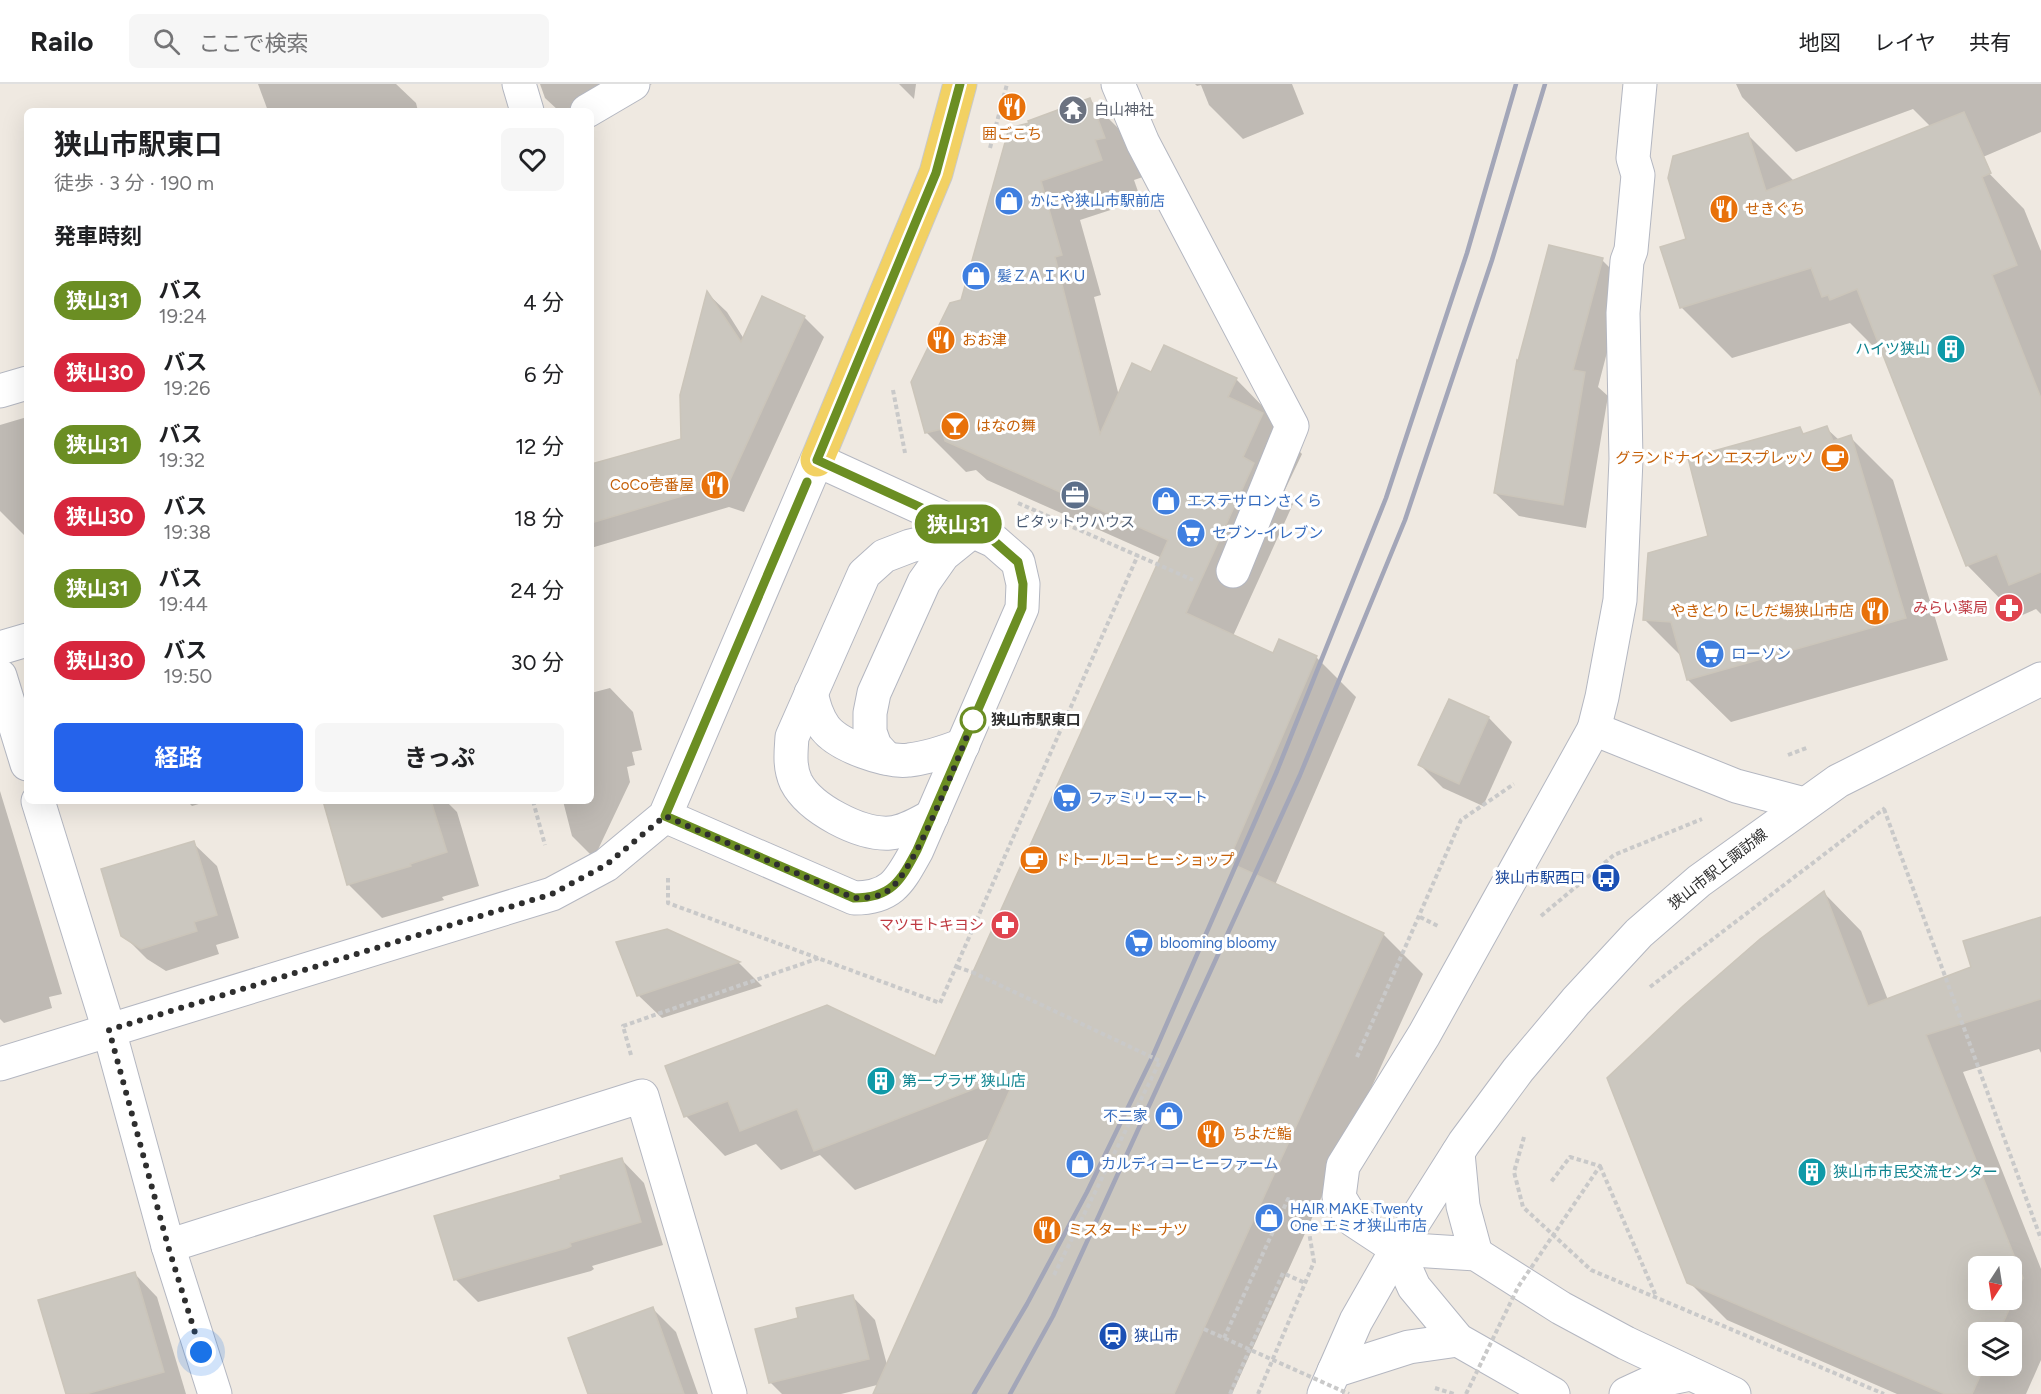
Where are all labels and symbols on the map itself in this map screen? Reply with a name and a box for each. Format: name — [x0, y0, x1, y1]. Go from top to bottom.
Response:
restaurant icon: 囲ごこち — [996, 91, 1028, 123]
temple icon: 白山神社 — [1057, 94, 1089, 126]
place label: 白山神社 — [1094, 101, 1154, 119]
place label: 囲ごこち — [982, 125, 1042, 143]
shop icon: かにや狭山市駅前店 — [993, 185, 1025, 217]
place label: かにや狭山市駅前店 — [1030, 192, 1165, 210]
restaurant icon: せきぐち — [1708, 193, 1740, 225]
place label: せきぐち — [1745, 200, 1805, 218]
shop icon: 髪ＺＡＩＫＵ — [960, 260, 992, 292]
place label: 髪ＺＡＩＫＵ — [997, 267, 1087, 285]
restaurant icon: おお津 — [925, 324, 957, 356]
place label: おお津 — [962, 331, 1007, 349]
building icon: ハイツ狭山 — [1935, 333, 1967, 365]
place label: ハイツ狭山 — [1855, 340, 1930, 358]
bar icon: はなの舞 — [939, 410, 971, 442]
place label: はなの舞 — [976, 417, 1036, 435]
cafe icon: グランドナイン エスプレッソ — [1819, 442, 1851, 474]
place label: グランドナイン エスプレッソ — [1615, 449, 1814, 467]
restaurant icon: CoCo壱番屋 — [699, 469, 731, 501]
place label: CoCo壱番屋 — [610, 476, 694, 494]
office icon: ピタットウハウス — [1059, 479, 1091, 511]
shop icon: エステサロンさくら — [1150, 485, 1182, 517]
place label: エステサロンさくら — [1187, 492, 1322, 510]
line badge: 狭山31 — [916, 504, 1000, 544]
place label: ピタットウハウス — [1015, 513, 1135, 531]
supermarket icon: セブン-イレブン — [1175, 517, 1207, 549]
place label: セブン-イレブン — [1212, 524, 1323, 542]
pharmacy icon: みらい薬局 — [1993, 592, 2025, 624]
restaurant icon: やきとり にしだ場狭山市店 — [1859, 595, 1891, 627]
place label: みらい薬局 — [1913, 599, 1988, 617]
place label: やきとり にしだ場狭山市店 — [1670, 602, 1854, 620]
supermarket icon: ローソン — [1694, 638, 1726, 670]
place label: ローソン — [1731, 645, 1791, 663]
marker: 狭山市駅東口 — [960, 707, 986, 733]
place label: 狭山市駅東口 — [991, 711, 1081, 729]
supermarket icon: ファミリーマート — [1051, 782, 1083, 814]
place label: ファミリーマート — [1088, 789, 1208, 807]
street label: 狭山市駅上諏訪線 — [1665, 825, 1771, 913]
cafe icon: ドトールコーヒーショップ — [1018, 844, 1050, 876]
place label: ドトールコーヒーショップ — [1055, 851, 1234, 869]
bus stop icon: 狭山市駅西口 — [1590, 862, 1622, 894]
place label: 狭山市駅西口 — [1495, 869, 1585, 887]
pharmacy icon: マツモトキヨシ — [989, 909, 1021, 941]
place label: マツモトキヨシ — [879, 916, 984, 934]
supermarket icon: blooming bloomy — [1123, 927, 1155, 959]
place label: blooming bloomy — [1160, 934, 1277, 952]
building icon: 第一プラザ 狭山店 — [865, 1065, 897, 1097]
place label: 第一プラザ 狭山店 — [902, 1072, 1026, 1090]
shop icon: 不二家 — [1153, 1100, 1185, 1132]
place label: 不二家 — [1103, 1107, 1148, 1125]
restaurant icon: ちよだ鮨 — [1195, 1118, 1227, 1150]
place label: ちよだ鮨 — [1232, 1125, 1292, 1143]
shop icon: カルディコーヒーファーム — [1064, 1148, 1096, 1180]
place label: カルディコーヒーファーム — [1101, 1155, 1279, 1173]
building icon: 狭山市市民交流センター — [1796, 1156, 1828, 1188]
place label: 狭山市市民交流センター — [1833, 1163, 1998, 1181]
place label: HAIR MAKE Twenty One エミオ狭山市店 — [1290, 1200, 1427, 1235]
shop icon: HAIR MAKE Twenty One エミオ狭山市店 — [1253, 1202, 1285, 1234]
restaurant icon: ミスタードーナツ — [1031, 1214, 1063, 1246]
place label: ミスタードーナツ — [1068, 1221, 1188, 1239]
north arrow — [1968, 1256, 2022, 1310]
station icon: 狭山市 — [1097, 1320, 1129, 1352]
place label: 狭山市 — [1134, 1327, 1179, 1345]
your location — [186, 1337, 216, 1367]

